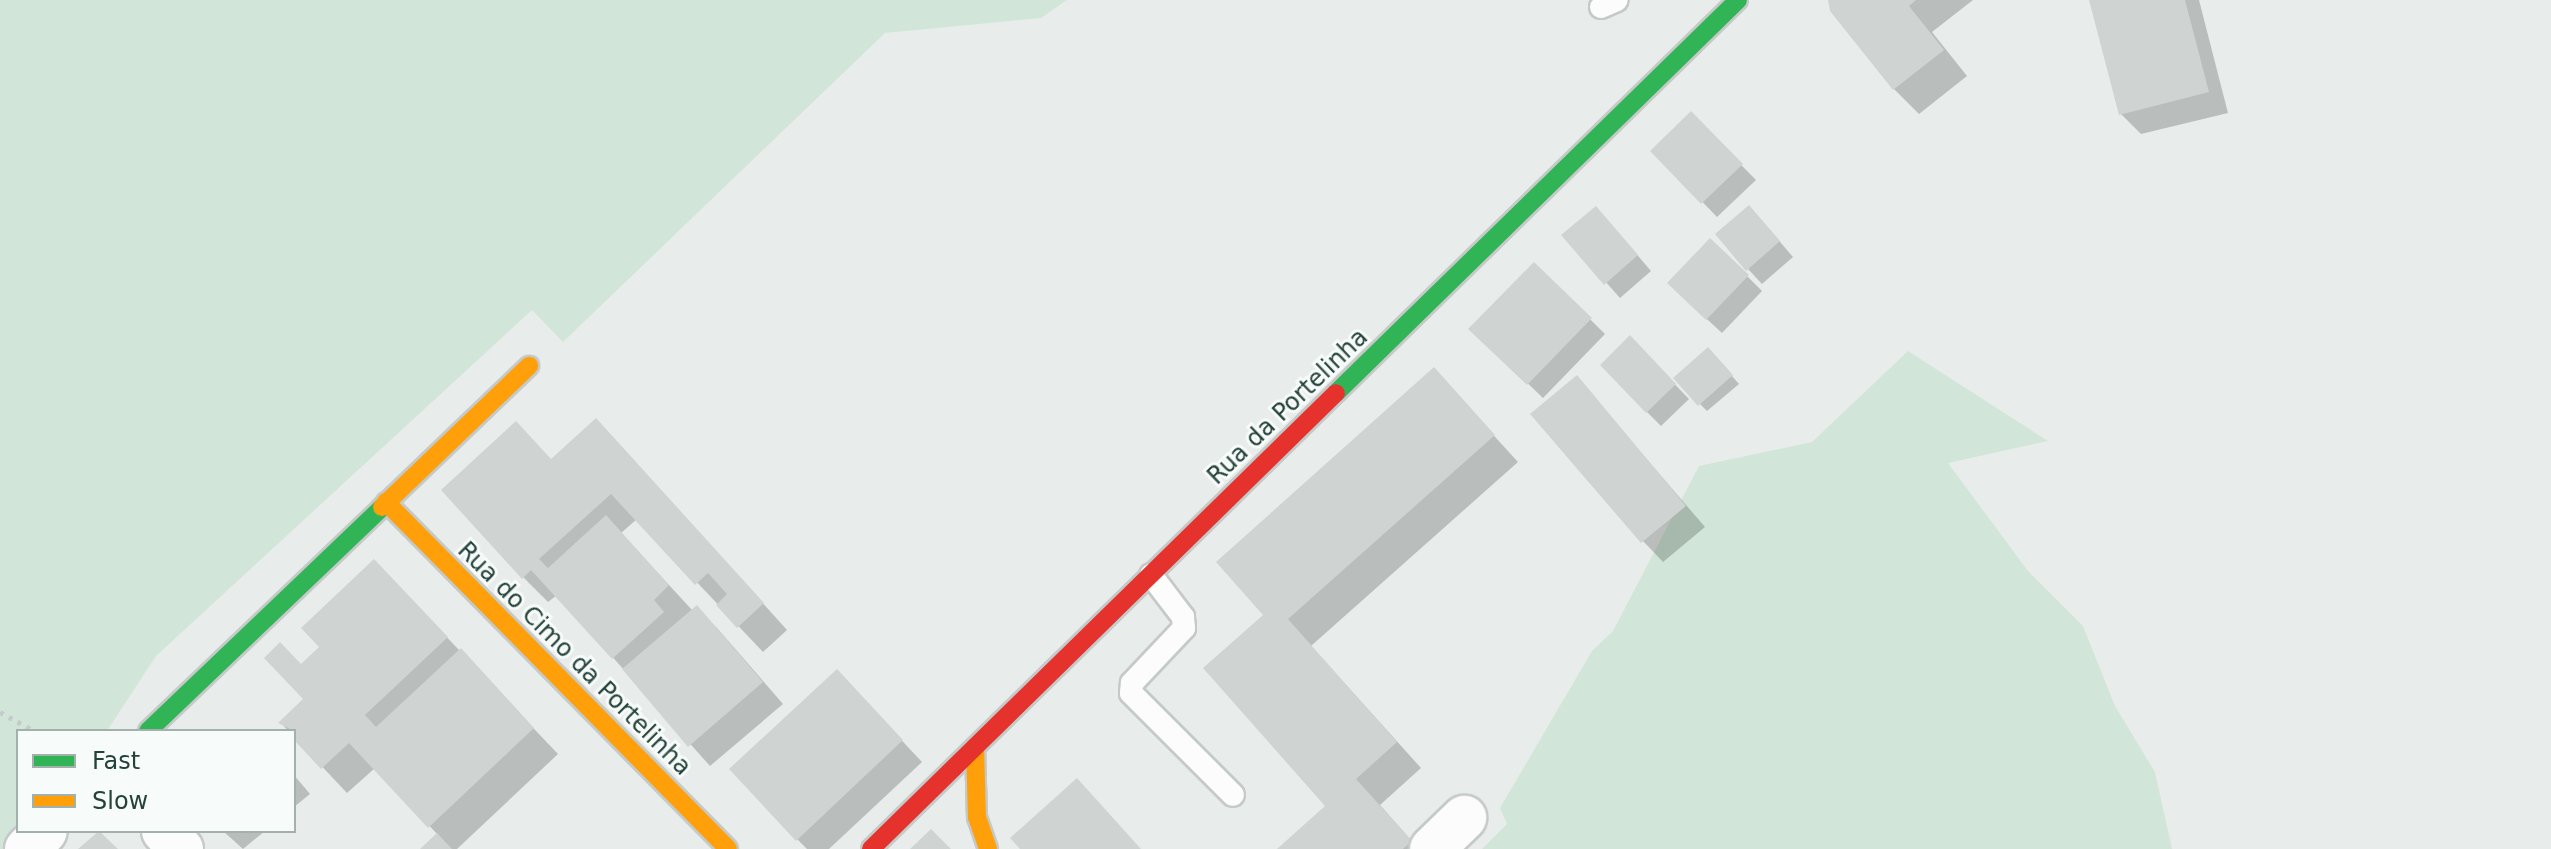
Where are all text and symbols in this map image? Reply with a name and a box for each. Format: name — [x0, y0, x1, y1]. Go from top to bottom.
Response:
street label: Rua da Portelinha — [1202, 323, 1374, 491]
street label: Rua do Cimo da Portelinha — [451, 536, 697, 782]
legend — [16, 729, 296, 833]
text: Fast — [92, 747, 140, 775]
text: Slow — [92, 787, 148, 815]

